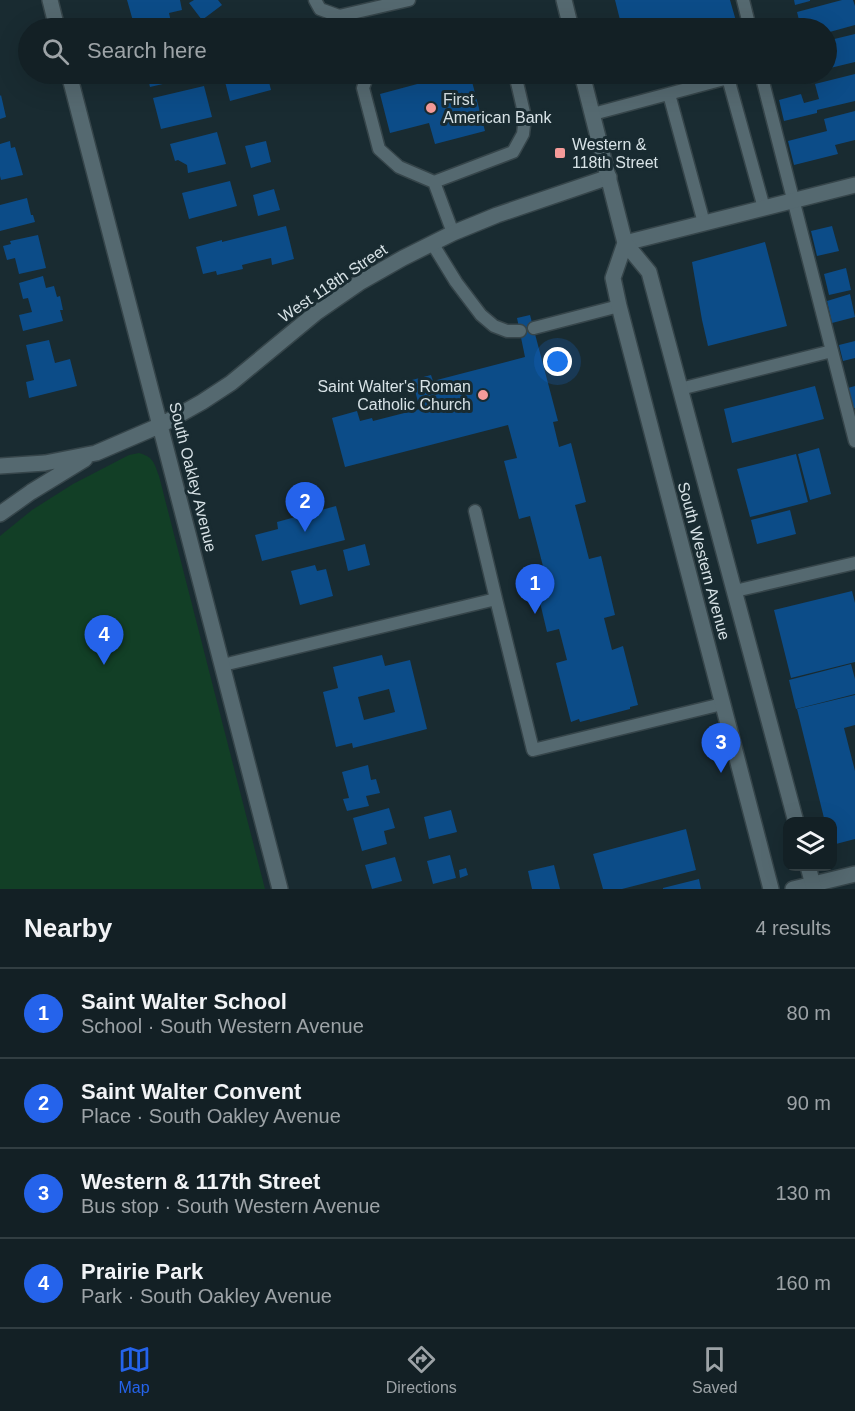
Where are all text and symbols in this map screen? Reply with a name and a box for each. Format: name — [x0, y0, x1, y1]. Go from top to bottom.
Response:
search box — [18, 18, 837, 84]
icon: search — [39, 35, 72, 68]
text: Search here — [87, 38, 207, 63]
place label: First American Bank — [443, 91, 552, 126]
marker: First American Bank — [424, 101, 438, 115]
place label: Western & 118th Street — [572, 136, 659, 171]
marker: Western & 118th Street — [553, 146, 567, 160]
street label: West 118th Street — [276, 240, 391, 325]
your location — [543, 347, 572, 376]
place label: Saint Walter's Roman Catholic Church — [317, 378, 471, 413]
marker: Saint Walter's Roman Catholic Church — [476, 388, 490, 402]
street label: South Oakley Avenue — [166, 400, 220, 554]
street label: South Western Avenue — [675, 480, 733, 642]
pin: 2 — [286, 482, 324, 532]
pin: 1 — [516, 564, 554, 614]
pin: 4 — [84, 616, 124, 665]
pin: 3 — [702, 724, 740, 773]
map controls — [783, 817, 837, 871]
button: layers — [783, 817, 837, 871]
text: Nearby — [24, 913, 112, 943]
text: 4 results — [755, 917, 831, 939]
text: Saint Walter School — [81, 989, 287, 1014]
text: 1 — [38, 1002, 49, 1024]
text: 80 m — [787, 1002, 831, 1024]
text: School · South Western Avenue — [81, 1015, 364, 1037]
text: Saint Walter Convent — [81, 1079, 301, 1104]
text: 2 — [38, 1092, 49, 1114]
text: 90 m — [787, 1092, 831, 1114]
text: Place · South Oakley Avenue — [81, 1105, 341, 1127]
text: Western & 117th Street — [81, 1169, 320, 1194]
text: 3 — [38, 1182, 49, 1204]
text: 130 m — [775, 1182, 831, 1204]
text: Bus stop · South Western Avenue — [81, 1195, 380, 1217]
text: Prairie Park — [81, 1259, 203, 1284]
text: 4 — [38, 1272, 49, 1294]
text: 160 m — [775, 1272, 831, 1294]
text: Park · South Oakley Avenue — [81, 1285, 332, 1307]
tab: Map — [118, 1343, 151, 1397]
tab: Directions — [386, 1343, 457, 1397]
tab: Saved — [692, 1343, 737, 1397]

